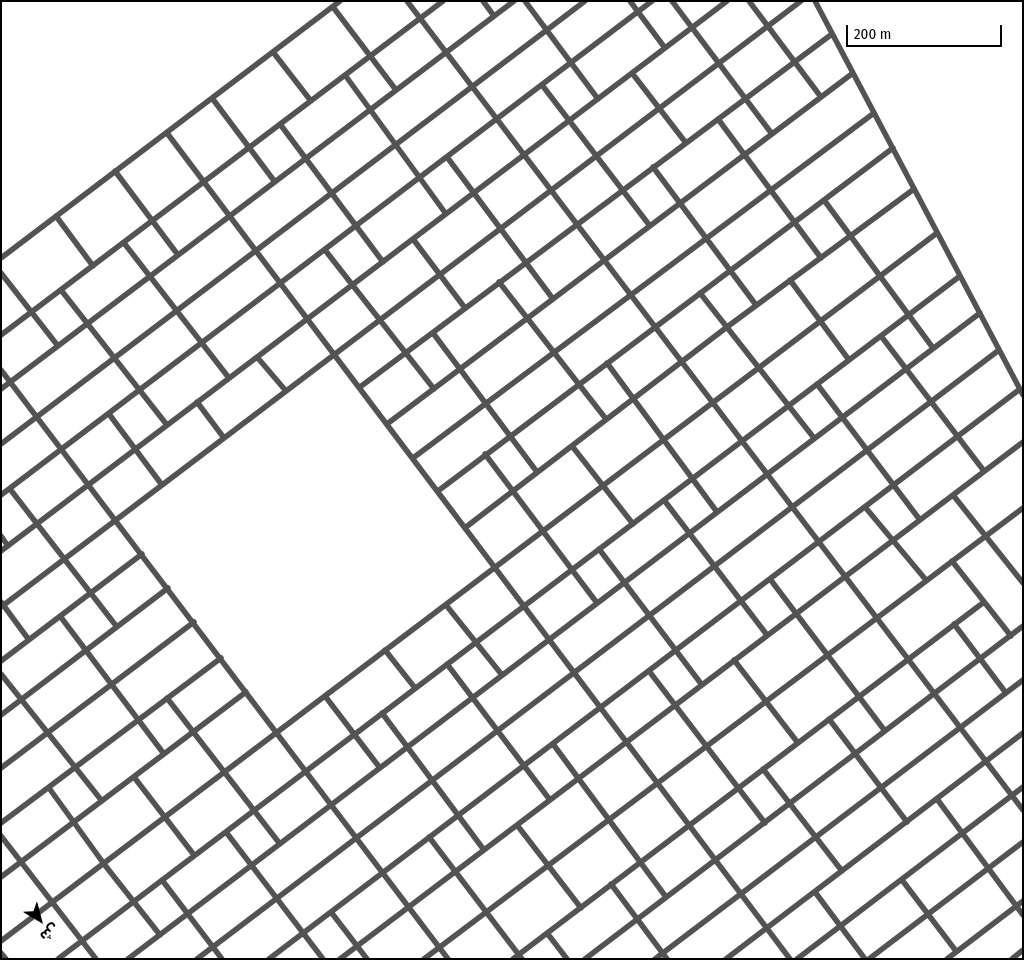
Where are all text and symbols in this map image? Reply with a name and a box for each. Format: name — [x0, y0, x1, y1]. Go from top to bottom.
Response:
scale bar — [849, 15, 1005, 47]
text: 200 m — [854, 25, 891, 43]
north arrow — [15, 895, 65, 945]
text: ش — [37, 920, 62, 945]

